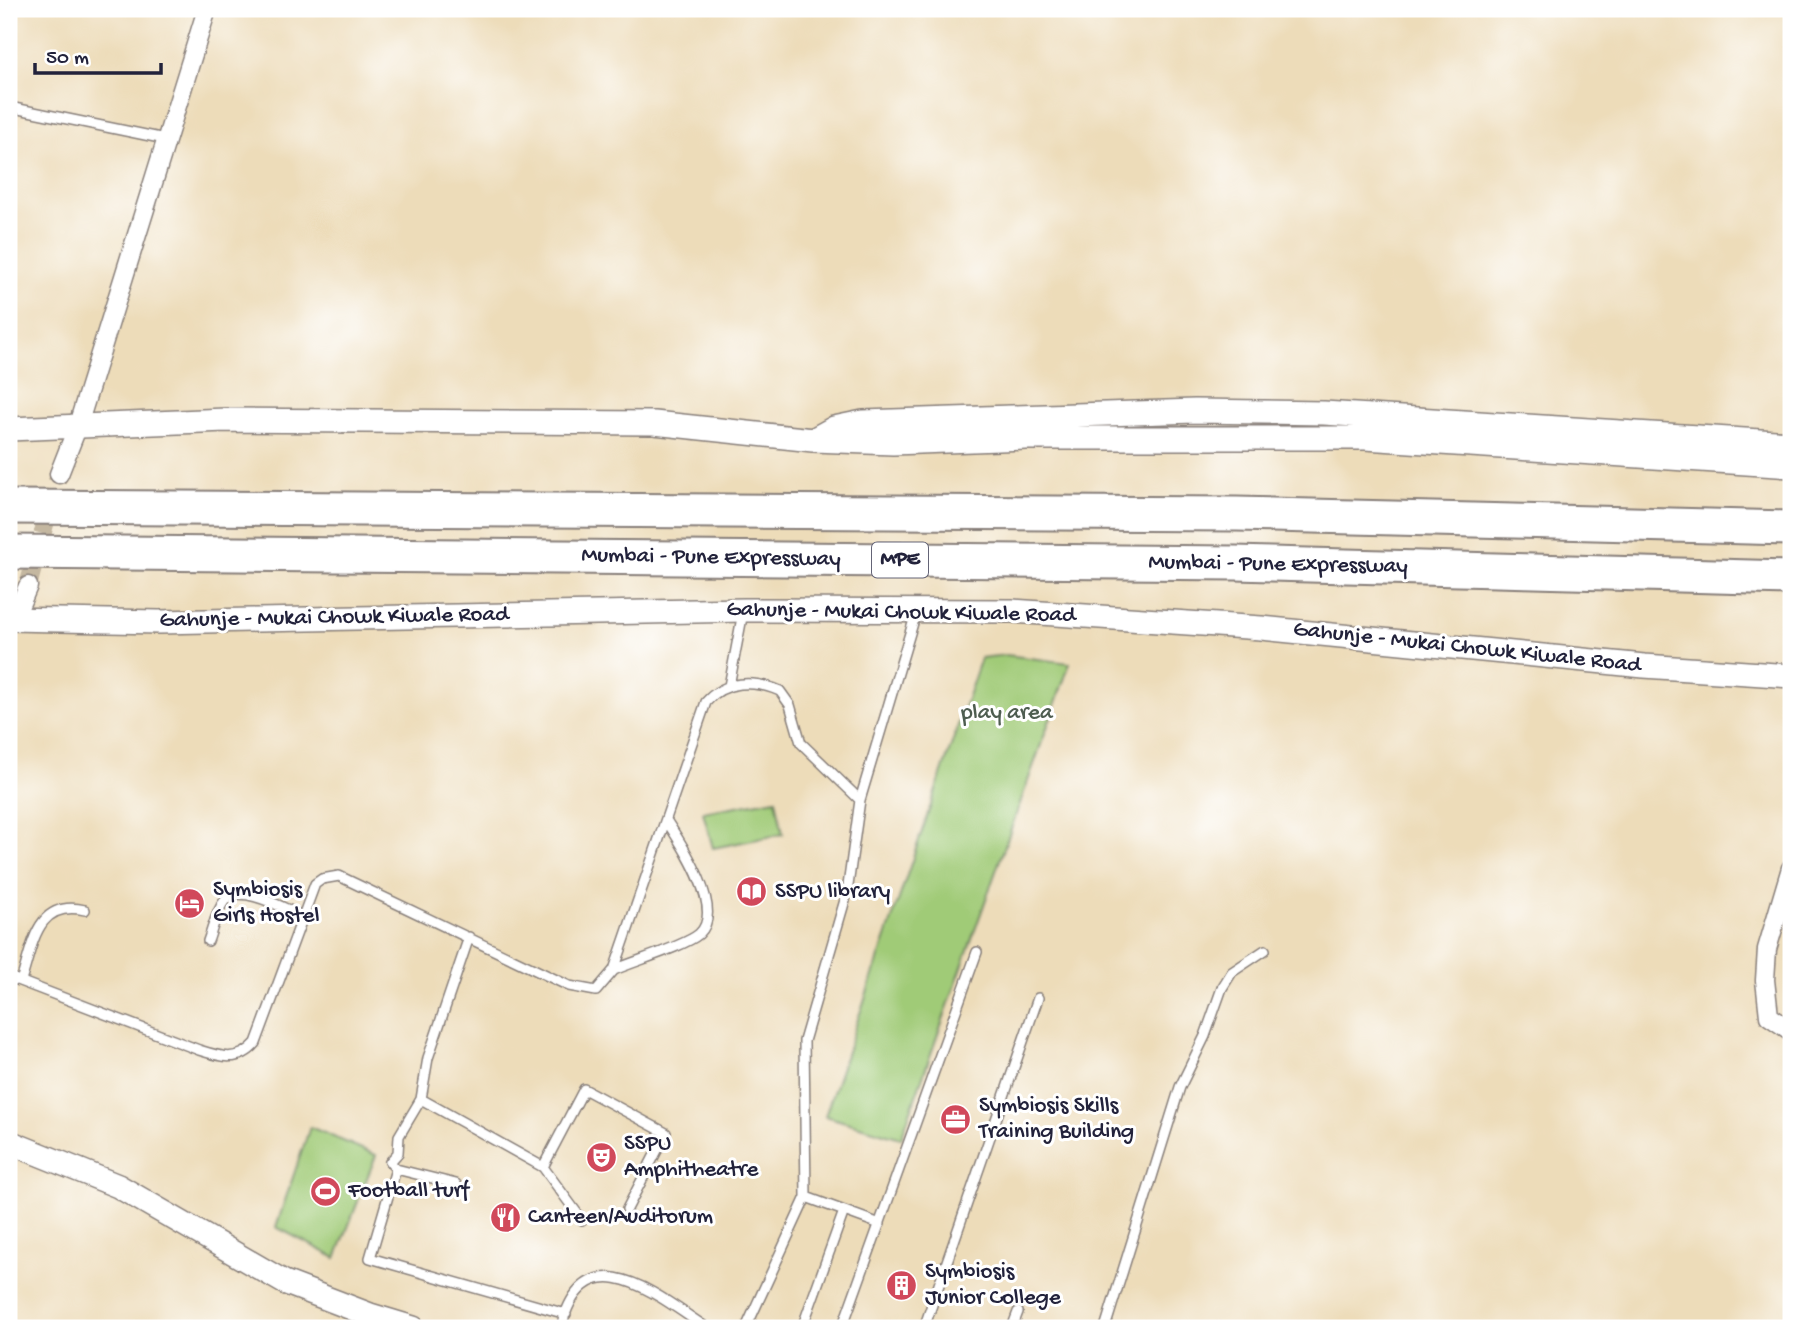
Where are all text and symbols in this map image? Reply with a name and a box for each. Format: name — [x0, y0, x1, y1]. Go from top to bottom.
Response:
scale bar — [35, 32, 161, 76]
text: 50 m — [46, 47, 89, 72]
street label: Mumbai - Pune Expressway — [581, 542, 841, 574]
road number: MPE — [872, 542, 928, 578]
street label: Mumbai - Pune Expressway — [1148, 549, 1408, 581]
street label: Gahunje - Mukai Chowk Kiwale Road — [726, 596, 1077, 630]
street label: Gahunje - Mukai Chowk Kiwale Road — [159, 601, 510, 635]
street label: Gahunje - Mukai Chowk Kiwale Road — [1292, 616, 1644, 680]
park label: play area — [960, 700, 1054, 727]
library icon: SSPU library — [735, 875, 769, 909]
place label: Symbiosis Girls Hostel — [213, 877, 319, 930]
place label: SSPU library — [775, 879, 890, 906]
hotel icon: Symbiosis Girls Hostel — [173, 886, 207, 920]
place label: Symbiosis Skills Training Building — [977, 1093, 1134, 1146]
office icon: Symbiosis Skills Training Building — [939, 1102, 973, 1136]
place label: SSPU Amphitheatre — [624, 1131, 759, 1184]
theatre icon: SSPU Amphitheatre — [584, 1140, 618, 1174]
sports icon: Football turf — [308, 1174, 342, 1208]
place label: Football turf — [347, 1178, 471, 1205]
restaurant icon: Canteen/Auditorum — [488, 1200, 522, 1234]
place label: Canteen/Auditorum — [528, 1204, 713, 1231]
place label: Symbiosis Junior College — [925, 1259, 1062, 1312]
building icon: Symbiosis Junior College — [885, 1268, 919, 1302]

